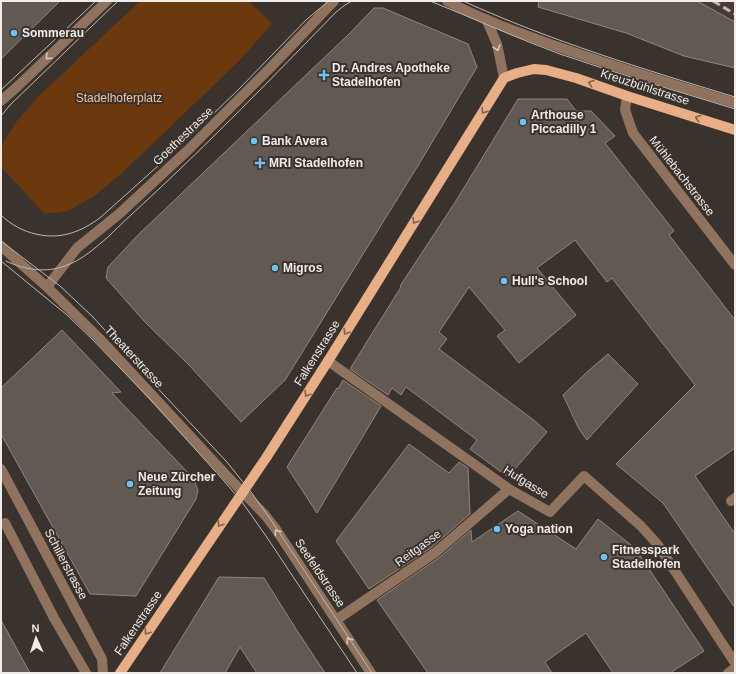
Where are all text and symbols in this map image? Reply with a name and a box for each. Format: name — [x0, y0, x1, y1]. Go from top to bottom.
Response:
place label: Sommerau — [22, 26, 84, 40]
marker: Sommerau — [9, 28, 19, 38]
one-way arrow — [492, 44, 501, 51]
one-way arrow — [45, 52, 53, 60]
place label: Dr. Andres Apotheke Stadelhofen — [332, 61, 450, 89]
street label: Kreuzbühlstrasse — [599, 66, 692, 108]
marker: Dr. Andres Apotheke Stadelhofen — [319, 70, 329, 80]
one-way arrow — [587, 79, 594, 87]
park label: Stadelhoferplatz — [76, 91, 162, 105]
street label: Goethestrasse — [150, 104, 216, 168]
one-way arrow — [481, 107, 488, 114]
place label: Arthouse Piccadilly 1 — [531, 108, 597, 136]
one-way arrow — [695, 114, 702, 123]
marker: Arthouse Piccadilly 1 — [518, 117, 528, 127]
street label: Mühlebachstrasse — [647, 133, 718, 219]
place label: Bank Avera — [262, 134, 327, 148]
marker: Bank Avera — [249, 136, 259, 146]
place label: MRI Stadelhofen — [269, 156, 363, 170]
marker: MRI Stadelhofen — [254, 157, 266, 169]
one-way arrow — [412, 217, 420, 224]
place label: Migros — [283, 261, 323, 275]
marker: Migros — [270, 263, 280, 273]
place label: Hull's School — [512, 274, 588, 288]
marker: Hull's School — [499, 276, 509, 286]
street label: Falkenstrasse — [291, 317, 343, 388]
street label: Theaterstrasse — [102, 323, 167, 391]
one-way arrow — [344, 328, 351, 335]
one-way arrow — [305, 389, 312, 396]
street label: Hufgasse — [501, 463, 551, 502]
place label: Neue Zürcher Zeitung — [138, 470, 216, 498]
marker: Neue Zürcher Zeitung — [125, 479, 135, 489]
one-way arrow — [217, 520, 225, 527]
place label: Yoga nation — [505, 522, 573, 536]
marker: Yoga nation — [492, 524, 502, 534]
street label: Schillerstrasse — [42, 526, 91, 602]
street label: Reitgasse — [392, 526, 444, 569]
one-way arrow — [274, 529, 282, 536]
street label: Seefeldstrasse — [292, 536, 348, 610]
place label: Fitnesspark Stadelhofen — [612, 543, 681, 571]
marker: Fitnesspark Stadelhofen — [599, 552, 609, 562]
street label: Falkenstrasse — [111, 588, 165, 658]
north arrow — [16, 618, 56, 658]
text: N — [31, 622, 40, 634]
one-way arrow — [144, 628, 152, 635]
one-way arrow — [347, 638, 354, 645]

